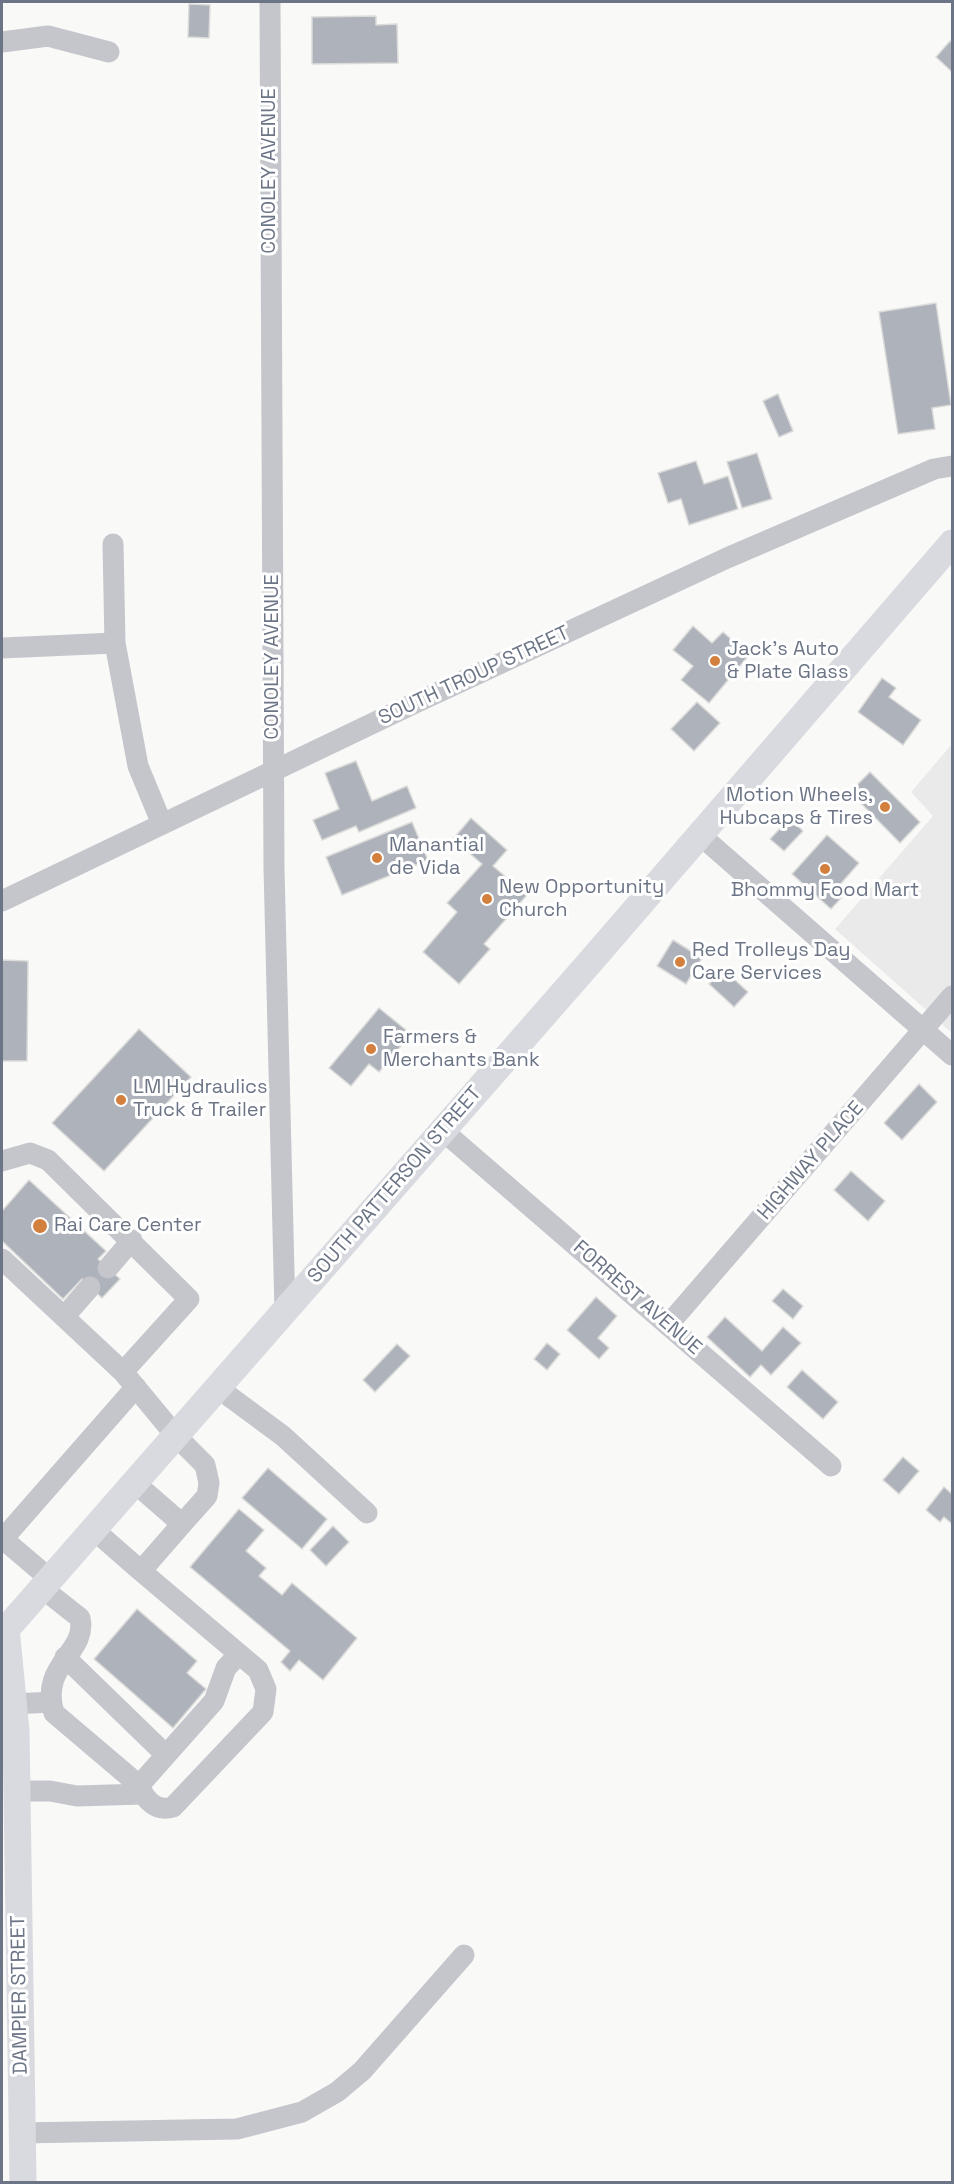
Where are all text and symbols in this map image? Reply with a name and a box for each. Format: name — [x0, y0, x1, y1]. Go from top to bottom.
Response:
street label: CONOLEY AVENUE — [258, 88, 282, 254]
street label: CONOLEY AVENUE — [261, 574, 285, 740]
street label: SOUTH TROUP STREET — [375, 621, 573, 731]
place label: Jack's Auto & Plate Glass — [727, 638, 848, 685]
marker: Jack's Auto & Plate Glass — [708, 654, 722, 668]
place label: Motion Wheels, Hubcaps & Tires — [719, 784, 873, 831]
marker: Motion Wheels, Hubcaps & Tires — [878, 800, 892, 814]
place label: Manantial de Vida — [389, 834, 484, 881]
marker: Manantial de Vida — [370, 851, 384, 865]
marker: Bhommy Food Mart — [818, 862, 832, 876]
place label: New Opportunity Church — [499, 876, 664, 923]
place label: Bhommy Food Mart — [731, 879, 919, 903]
marker: New Opportunity Church — [480, 892, 494, 906]
place label: Red Trolleys Day Care Services — [692, 939, 851, 986]
marker: Red Trolleys Day Care Services — [673, 955, 687, 969]
place label: Farmers & Merchants Bank — [383, 1026, 540, 1073]
marker: Farmers & Merchants Bank — [364, 1042, 378, 1056]
place label: LM Hydraulics Truck & Trailer — [133, 1076, 268, 1123]
street label: SOUTH PATTERSON STREET — [303, 1082, 487, 1288]
marker: LM Hydraulics Truck & Trailer — [114, 1093, 128, 1107]
street label: HIGHWAY PLACE — [753, 1097, 869, 1225]
place label: Rai Care Center — [54, 1214, 202, 1238]
marker: Rai Care Center — [31, 1217, 49, 1235]
street label: FORREST AVENUE — [568, 1236, 706, 1360]
street label: DAMPIER STREET — [7, 1915, 33, 2075]

